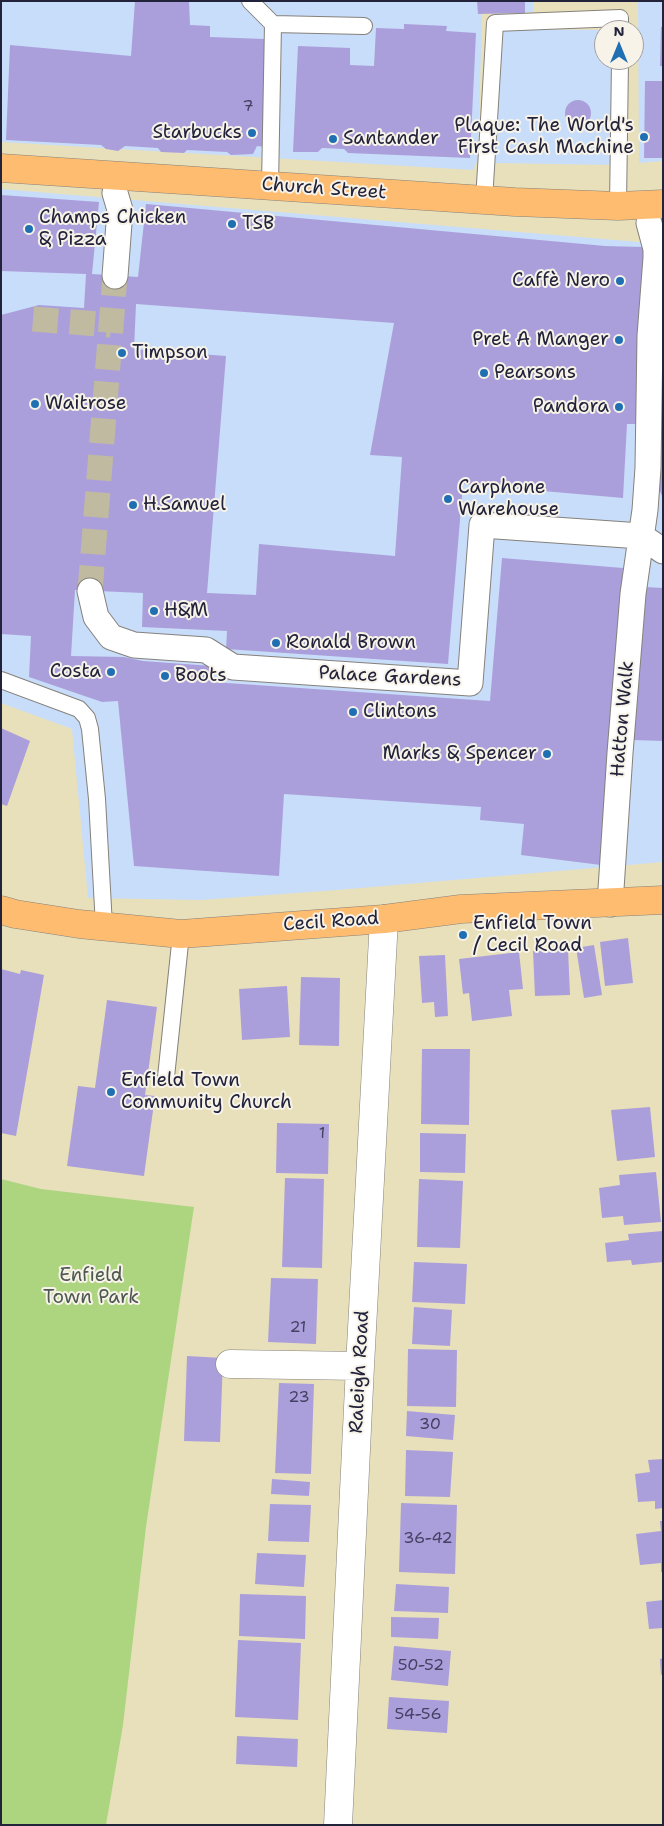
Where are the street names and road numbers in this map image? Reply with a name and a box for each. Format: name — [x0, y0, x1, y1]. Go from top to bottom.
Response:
street label: Church Street — [261, 173, 387, 205]
street label: Hatton Walk — [607, 660, 639, 778]
street label: Palace Gardens — [318, 662, 462, 692]
street label: Cecil Road — [282, 907, 380, 937]
street label: Raleigh Road — [345, 1310, 375, 1434]

